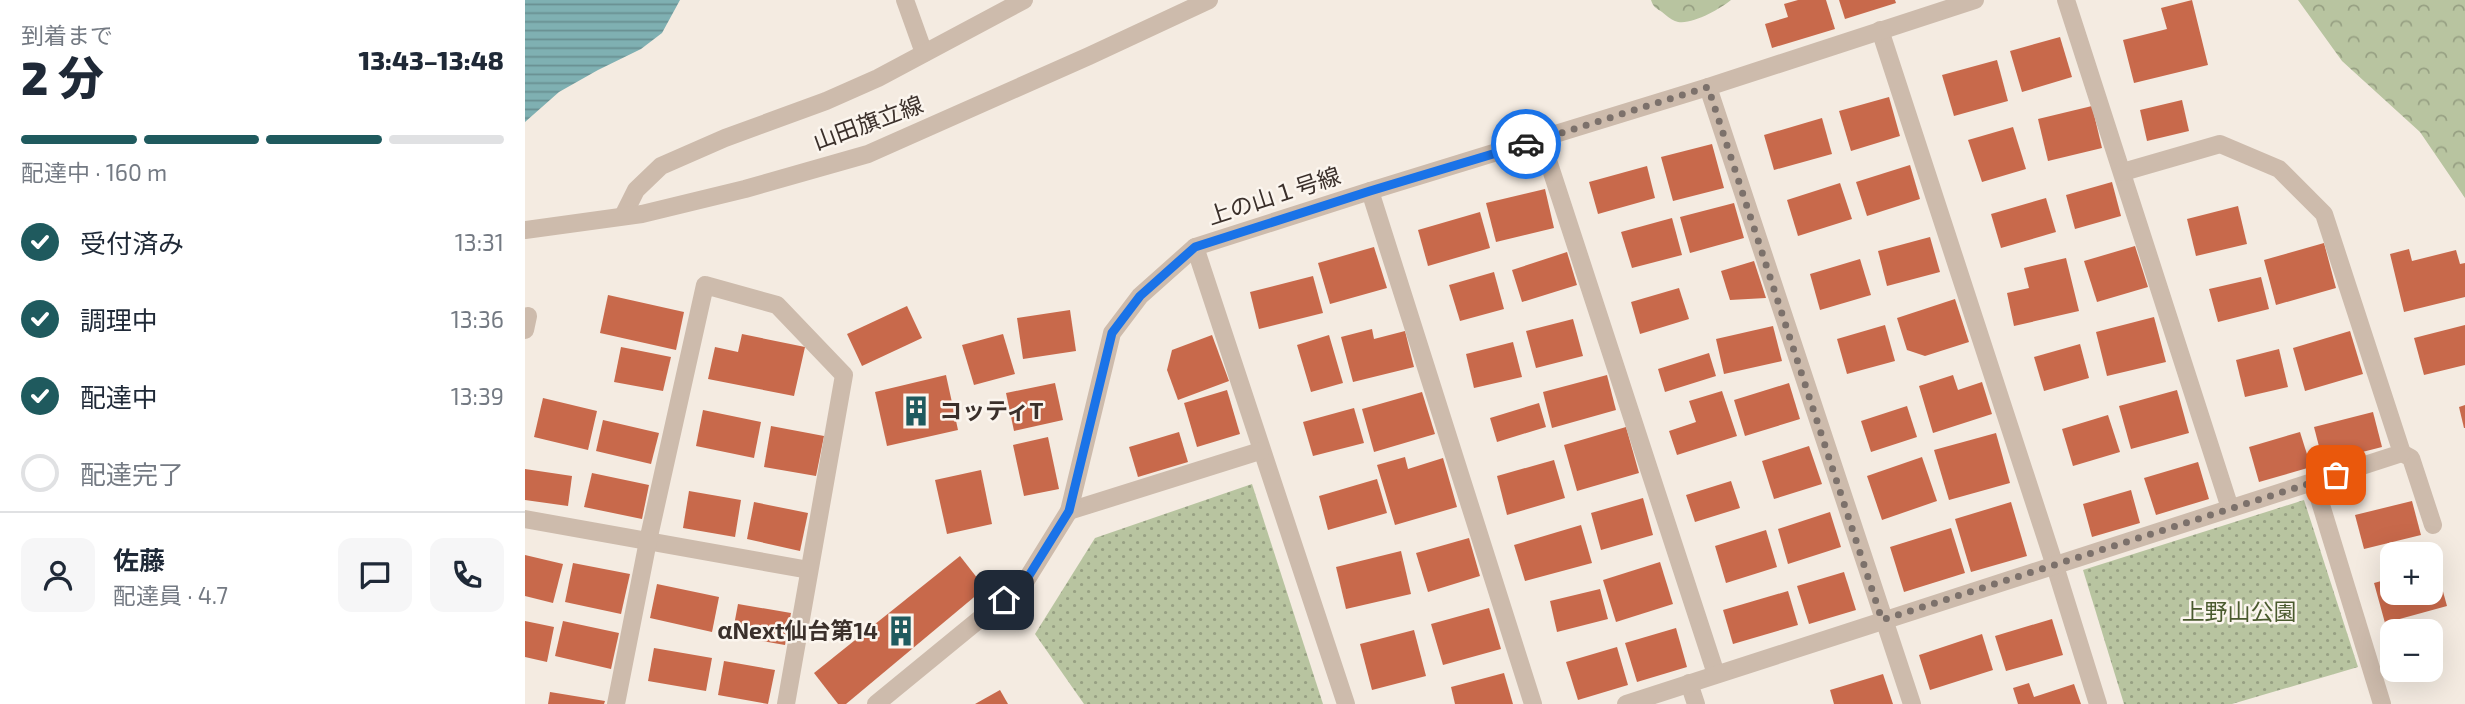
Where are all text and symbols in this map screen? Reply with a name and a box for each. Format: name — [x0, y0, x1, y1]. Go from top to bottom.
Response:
text: 到着まで — [21, 21, 113, 49]
text: 13:43–13:48 — [358, 44, 504, 75]
text: 2 分 — [21, 49, 104, 104]
street label: 山田旗立線 — [809, 89, 926, 155]
courier — [1491, 109, 1561, 179]
icon: car — [1507, 125, 1545, 163]
text: 配達中 · 160 m — [21, 158, 167, 186]
street label: 上の山１号線 — [1204, 160, 1344, 230]
icon: check — [21, 223, 59, 261]
text: 受付済み — [80, 227, 184, 258]
text: 13:31 — [455, 228, 504, 256]
icon: check — [21, 300, 59, 338]
text: 調理中 — [80, 304, 158, 335]
text: 13:36 — [451, 305, 504, 333]
icon: check — [21, 377, 59, 415]
text: 配達中 — [80, 381, 158, 412]
text: 13:39 — [451, 382, 504, 410]
building icon: コッティT — [899, 394, 933, 428]
place label: コッティT — [939, 396, 1044, 424]
pin — [2306, 445, 2366, 505]
icon: bag — [2317, 456, 2355, 494]
text: 配達完了 — [80, 458, 184, 489]
button: person — [21, 538, 95, 612]
button: chat — [338, 538, 412, 612]
button: phone — [430, 538, 504, 612]
map controls — [2380, 542, 2443, 682]
button: + — [2380, 542, 2443, 605]
text: 佐藤 — [113, 544, 165, 575]
pin — [974, 570, 1034, 630]
text: 配達員 · 4.7 — [113, 581, 228, 609]
icon: home — [985, 581, 1023, 619]
park label: 上野山公園 — [2182, 597, 2297, 625]
building icon: αNext仙台第14 — [884, 614, 918, 648]
place label: αNext仙台第14 — [717, 616, 878, 644]
button: − — [2380, 619, 2443, 682]

